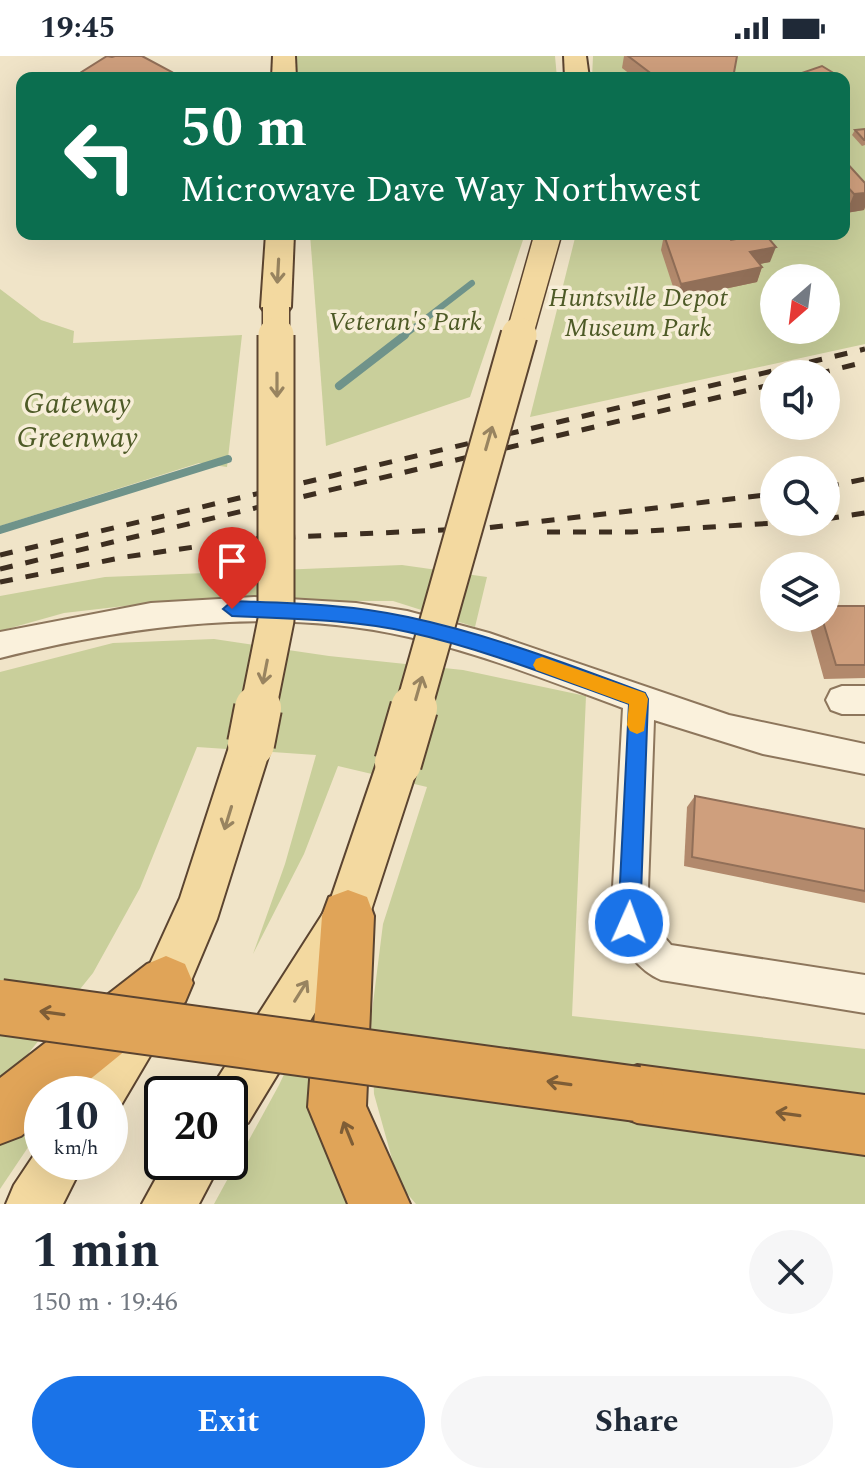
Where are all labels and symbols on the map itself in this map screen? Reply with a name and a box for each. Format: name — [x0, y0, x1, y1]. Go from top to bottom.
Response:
one-way arrow — [271, 257, 286, 283]
north arrow — [760, 264, 840, 344]
park label: Huntsville Depot Museum Park — [549, 278, 728, 348]
park label: Veteran's Park — [328, 302, 482, 342]
one-way arrow — [269, 371, 285, 398]
park label: Gateway Greenway — [16, 381, 138, 461]
one-way arrow — [482, 425, 497, 451]
pin — [198, 527, 266, 609]
one-way arrow — [257, 659, 272, 684]
one-way arrow — [412, 676, 427, 702]
one-way arrow — [220, 805, 234, 830]
position arrow — [587, 881, 671, 965]
one-way arrow — [293, 980, 309, 1003]
one-way arrow — [40, 1005, 65, 1020]
one-way arrow — [547, 1075, 573, 1090]
speed limit sign: 20 — [144, 1076, 248, 1180]
one-way arrow — [776, 1106, 801, 1121]
one-way arrow — [339, 1121, 354, 1146]

